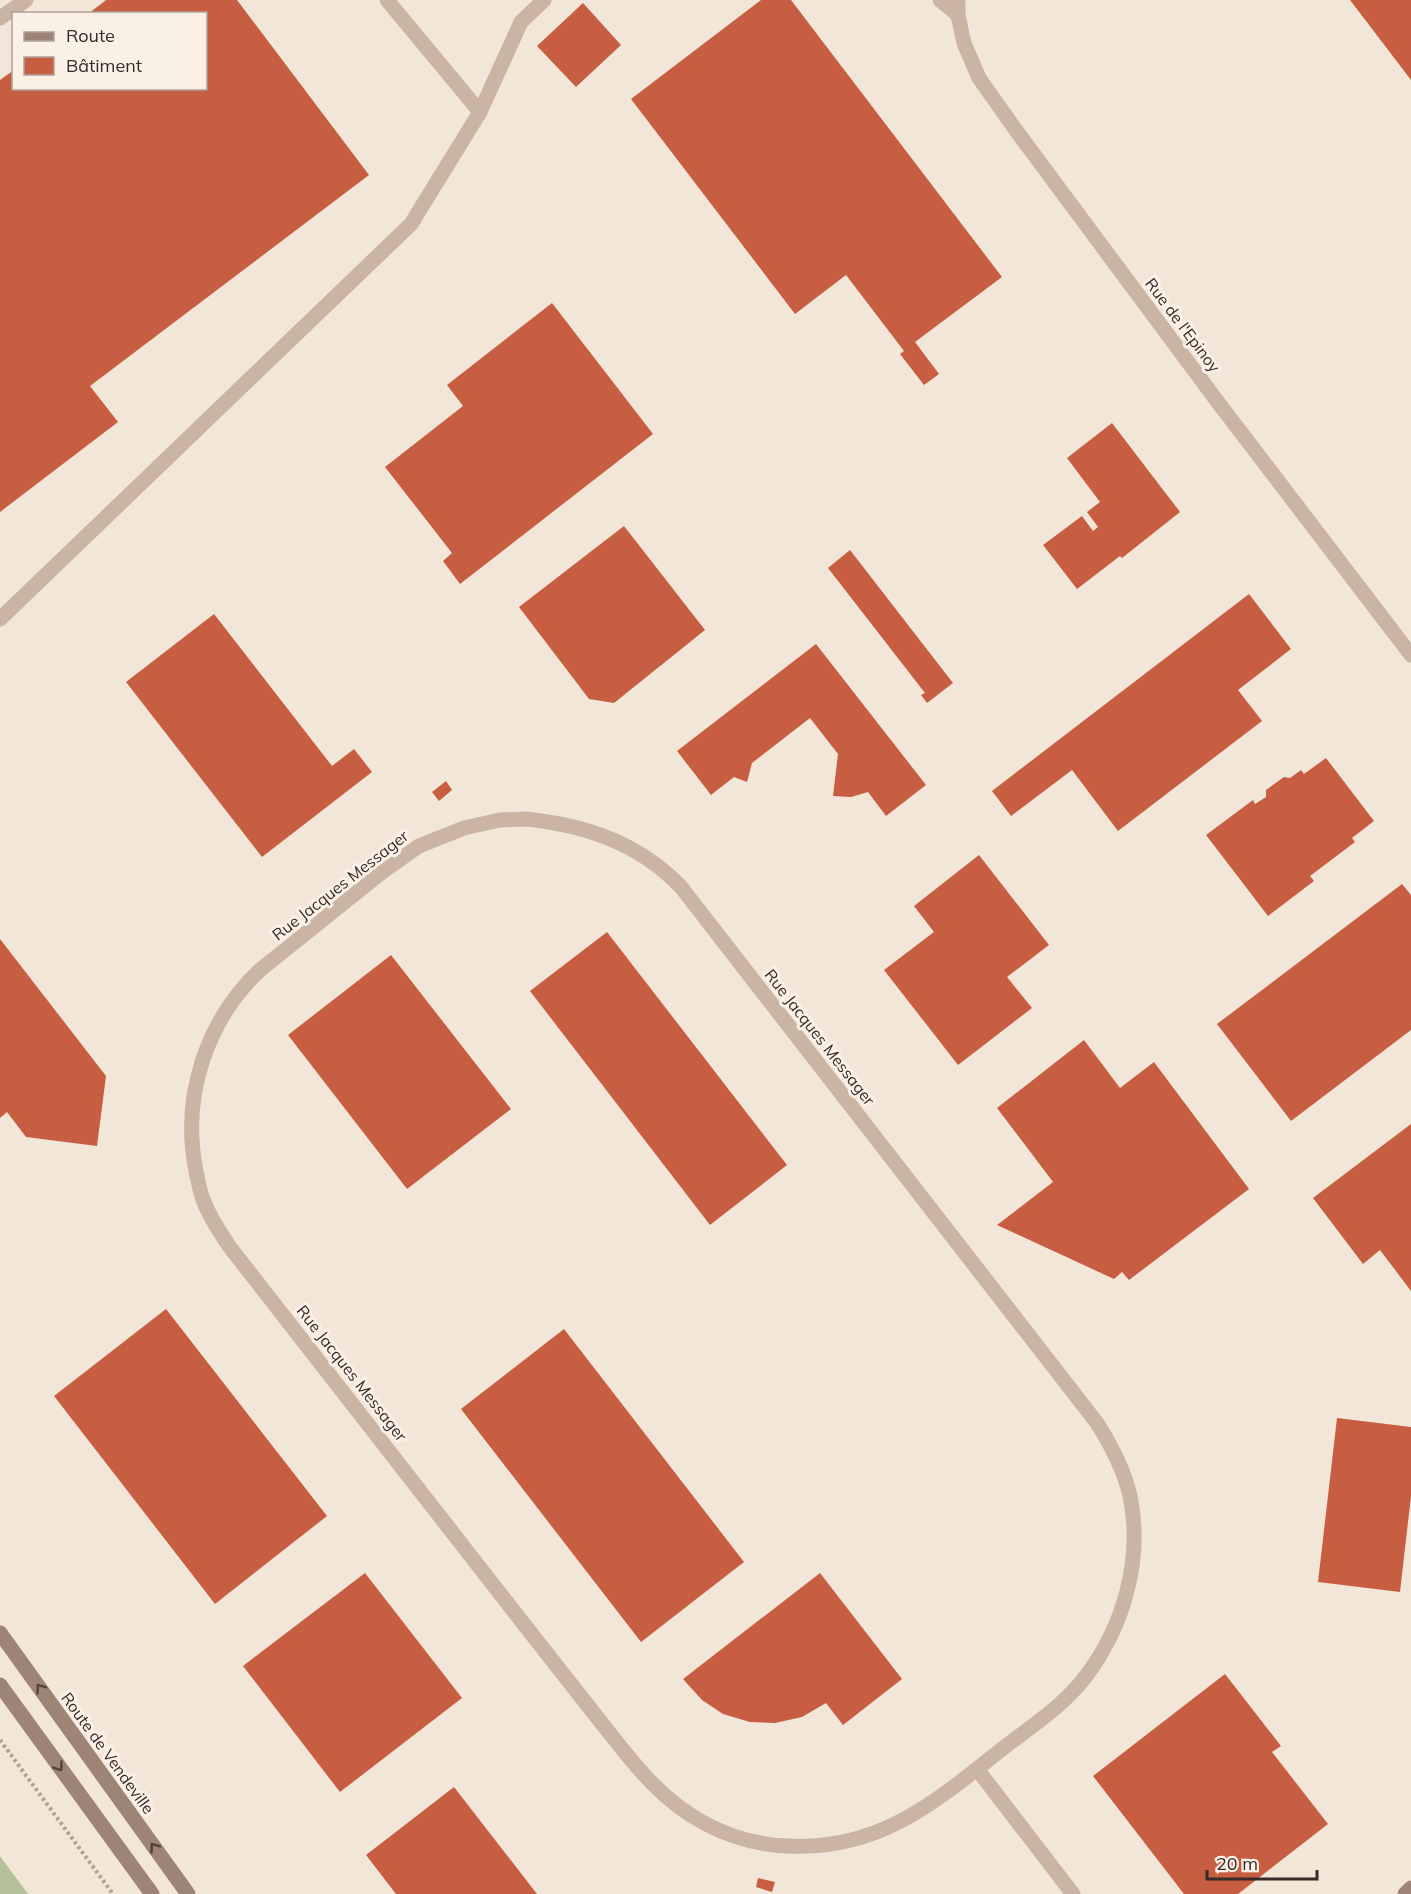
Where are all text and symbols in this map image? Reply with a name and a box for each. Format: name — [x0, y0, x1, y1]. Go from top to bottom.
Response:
legend — [12, 12, 207, 90]
text: Route — [66, 24, 115, 47]
text: Bâtiment — [66, 54, 142, 77]
street label: Rue de l'Epinoy — [1141, 274, 1225, 376]
street label: Rue Jacques Messager — [268, 825, 412, 944]
street label: Rue Jacques Messager — [761, 965, 880, 1109]
street label: Rue Jacques Messager — [293, 1301, 412, 1445]
one-way arrow — [36, 1684, 47, 1695]
street label: Route de Vendeville — [57, 1688, 159, 1818]
one-way arrow — [52, 1760, 63, 1771]
one-way arrow — [150, 1842, 161, 1853]
scale bar — [1207, 1843, 1316, 1881]
text: 20 m — [1216, 1852, 1258, 1875]

